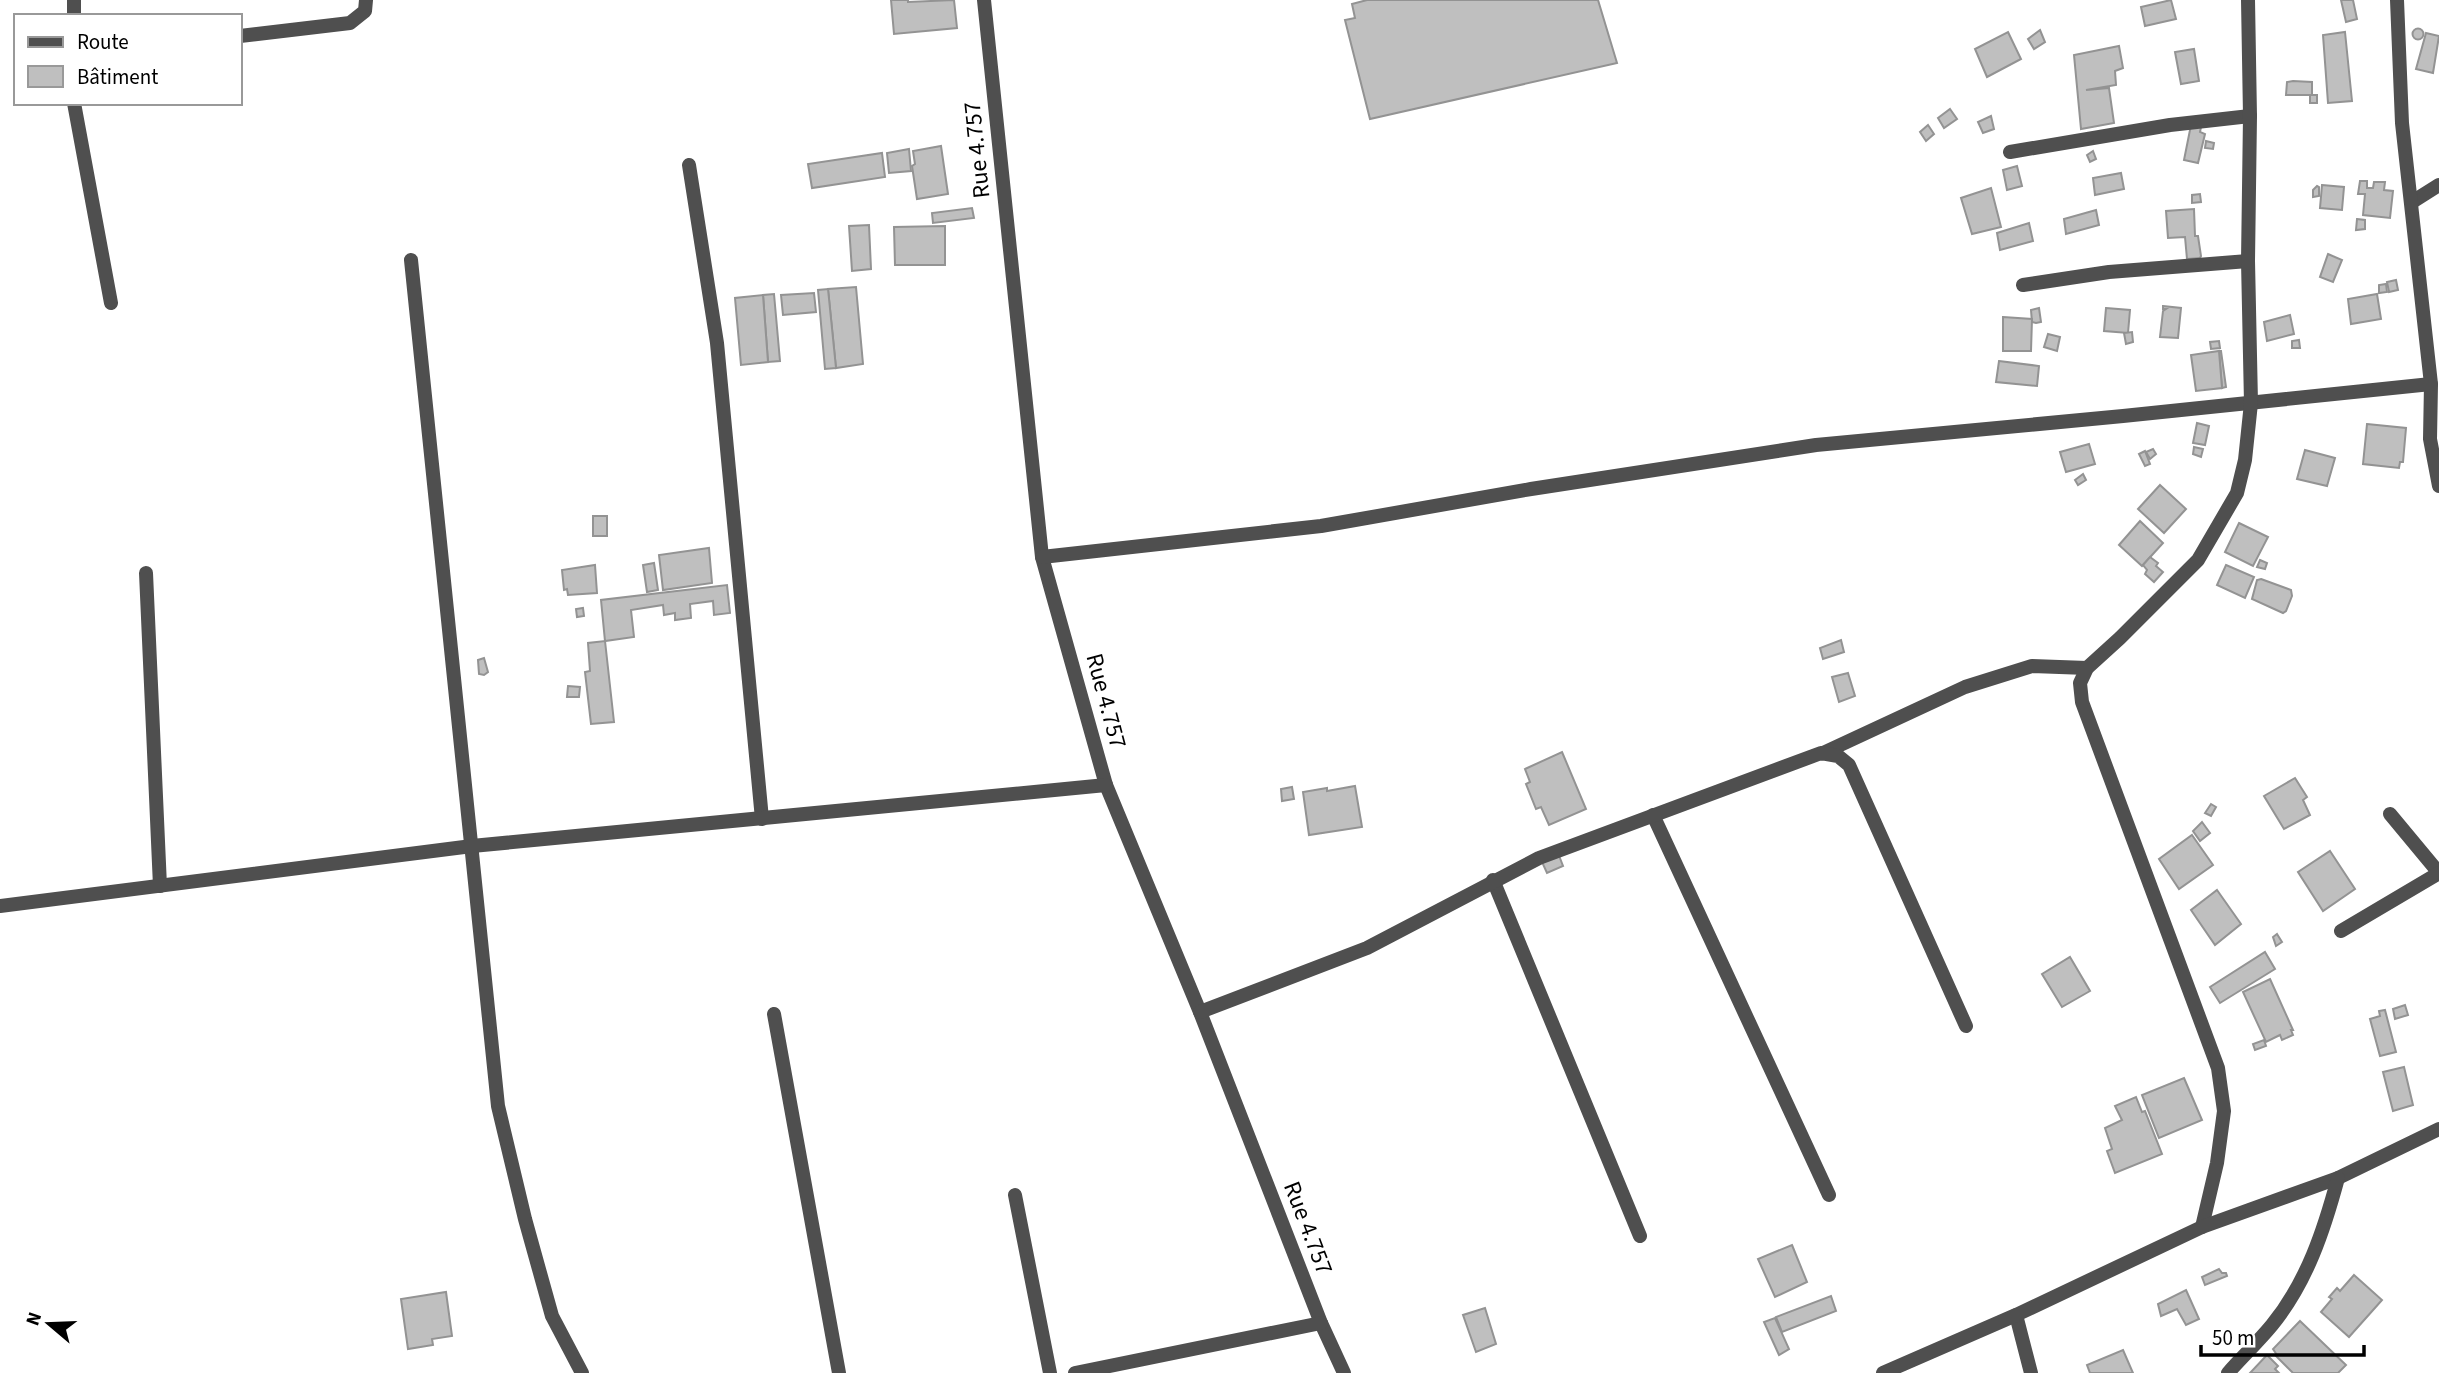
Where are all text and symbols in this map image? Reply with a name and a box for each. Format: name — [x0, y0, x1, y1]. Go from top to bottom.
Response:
legend — [14, 14, 242, 105]
text: Route — [77, 27, 129, 57]
text: Bâtiment — [77, 62, 158, 92]
street label: Rue 4.757 — [955, 100, 999, 200]
street label: Rue 4.757 — [1077, 650, 1135, 752]
street label: Rue 4.757 — [1274, 1176, 1342, 1280]
north arrow — [14, 1289, 84, 1359]
text: N — [20, 1309, 49, 1329]
scale bar — [2201, 1314, 2364, 1358]
text: 50 m — [2212, 1323, 2254, 1353]

